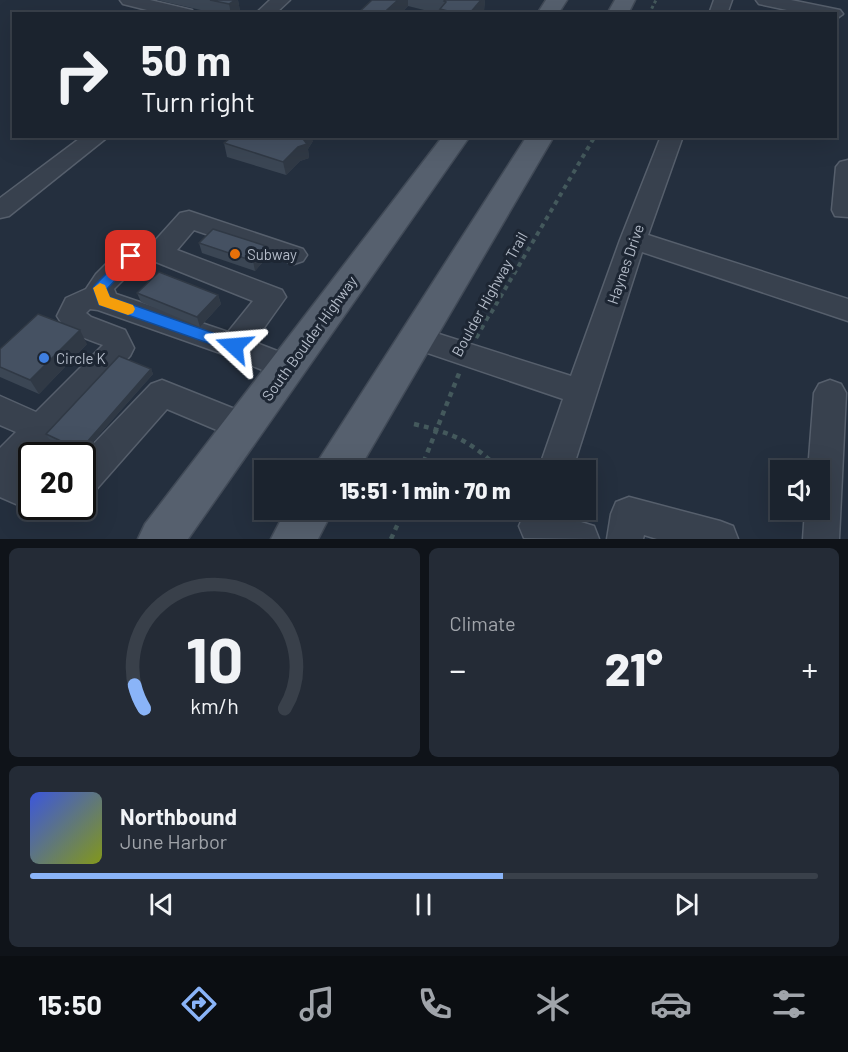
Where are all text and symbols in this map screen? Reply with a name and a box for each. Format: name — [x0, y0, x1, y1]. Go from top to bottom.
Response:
text: 50 m — [141, 34, 231, 84]
icon: right — [42, 36, 120, 114]
text: Turn right — [141, 85, 255, 117]
street label: Haynes Drive — [603, 221, 647, 307]
street label: Boulder Highway Trail — [447, 229, 531, 359]
pin — [105, 230, 156, 281]
icon: arrive — [114, 239, 147, 272]
place label: Subway — [247, 245, 297, 263]
marker: Subway — [228, 247, 242, 261]
street label: South Boulder Highway — [258, 272, 360, 404]
position arrow — [202, 314, 266, 378]
place label: Circle K — [56, 349, 106, 367]
marker: Circle K — [37, 351, 51, 365]
speed limit sign: 20 — [18, 442, 96, 520]
map controls — [770, 460, 830, 520]
button: sound — [770, 460, 830, 520]
text: 15:51 · 1 min · 70 m — [339, 477, 511, 503]
text: Climate — [450, 611, 516, 635]
text: 10 — [185, 621, 243, 695]
text: 21° — [605, 641, 663, 695]
text: − — [450, 649, 466, 689]
text: + — [801, 649, 818, 689]
text: km/h — [190, 694, 239, 719]
text: Northbound — [120, 803, 237, 829]
text: June Harbor — [120, 829, 227, 853]
icon: previous — [145, 888, 178, 921]
icon: pause — [407, 888, 440, 921]
icon: next — [670, 888, 703, 921]
icon: directions — [178, 983, 220, 1025]
icon: music — [296, 983, 338, 1025]
icon: phone — [414, 983, 456, 1025]
icon: climate — [532, 983, 574, 1025]
icon: car — [650, 983, 692, 1025]
icon: filters — [768, 983, 810, 1025]
text: 15:50 — [38, 988, 102, 1020]

